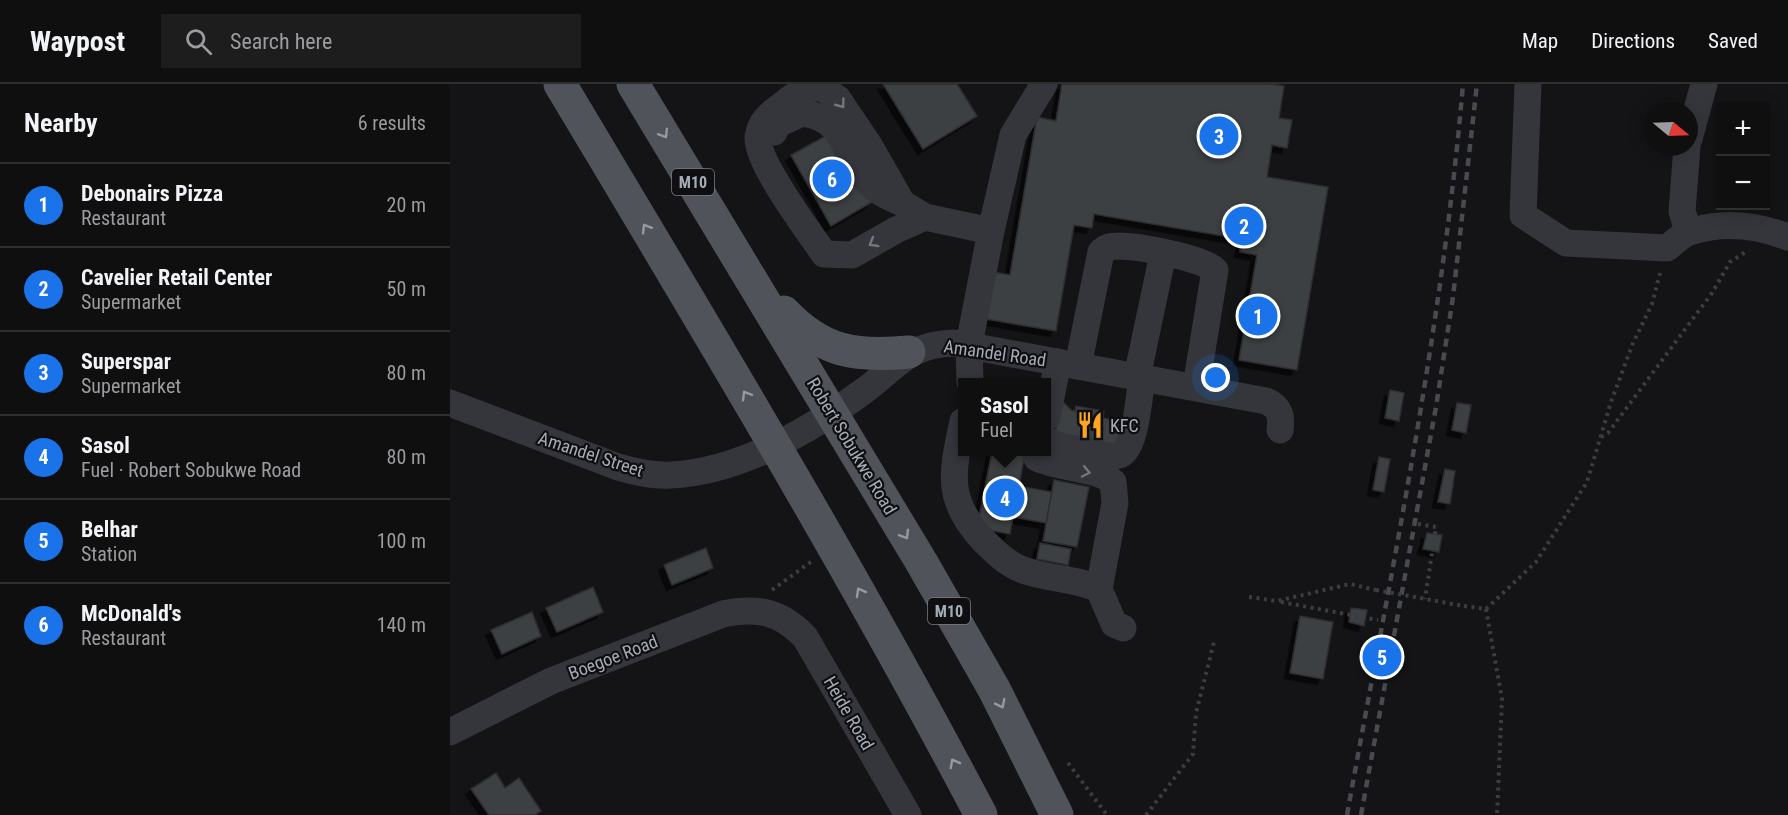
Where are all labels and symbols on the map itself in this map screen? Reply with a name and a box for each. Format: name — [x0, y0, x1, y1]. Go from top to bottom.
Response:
one-way arrow — [834, 97, 845, 108]
north arrow — [1644, 102, 1698, 156]
pin: 3 — [1200, 113, 1238, 158]
one-way arrow — [656, 128, 668, 138]
pin: 6 — [812, 156, 851, 202]
road number: M10 — [672, 169, 714, 195]
pin: 2 — [1224, 204, 1264, 248]
one-way arrow — [641, 224, 653, 234]
one-way arrow — [869, 236, 879, 247]
pin: 1 — [1238, 294, 1278, 338]
street label: Amandel Road — [943, 335, 1047, 371]
your location — [1201, 363, 1230, 392]
street label: Robert Sobukwe Road — [803, 374, 901, 518]
one-way arrow — [741, 391, 753, 401]
restaurant icon: KFC — [1075, 410, 1105, 440]
place label: KFC — [1110, 415, 1139, 436]
street label: Amandel Street — [536, 427, 646, 481]
one-way arrow — [1081, 465, 1091, 478]
pin: 4 — [986, 476, 1024, 520]
one-way arrow — [898, 529, 910, 539]
one-way arrow — [855, 588, 867, 599]
road number: M10 — [928, 598, 970, 624]
street label: Boegoe Road — [565, 630, 661, 684]
pin: 5 — [1362, 634, 1402, 680]
street label: Heide Road — [820, 673, 878, 753]
one-way arrow — [994, 698, 1006, 709]
one-way arrow — [950, 759, 961, 769]

